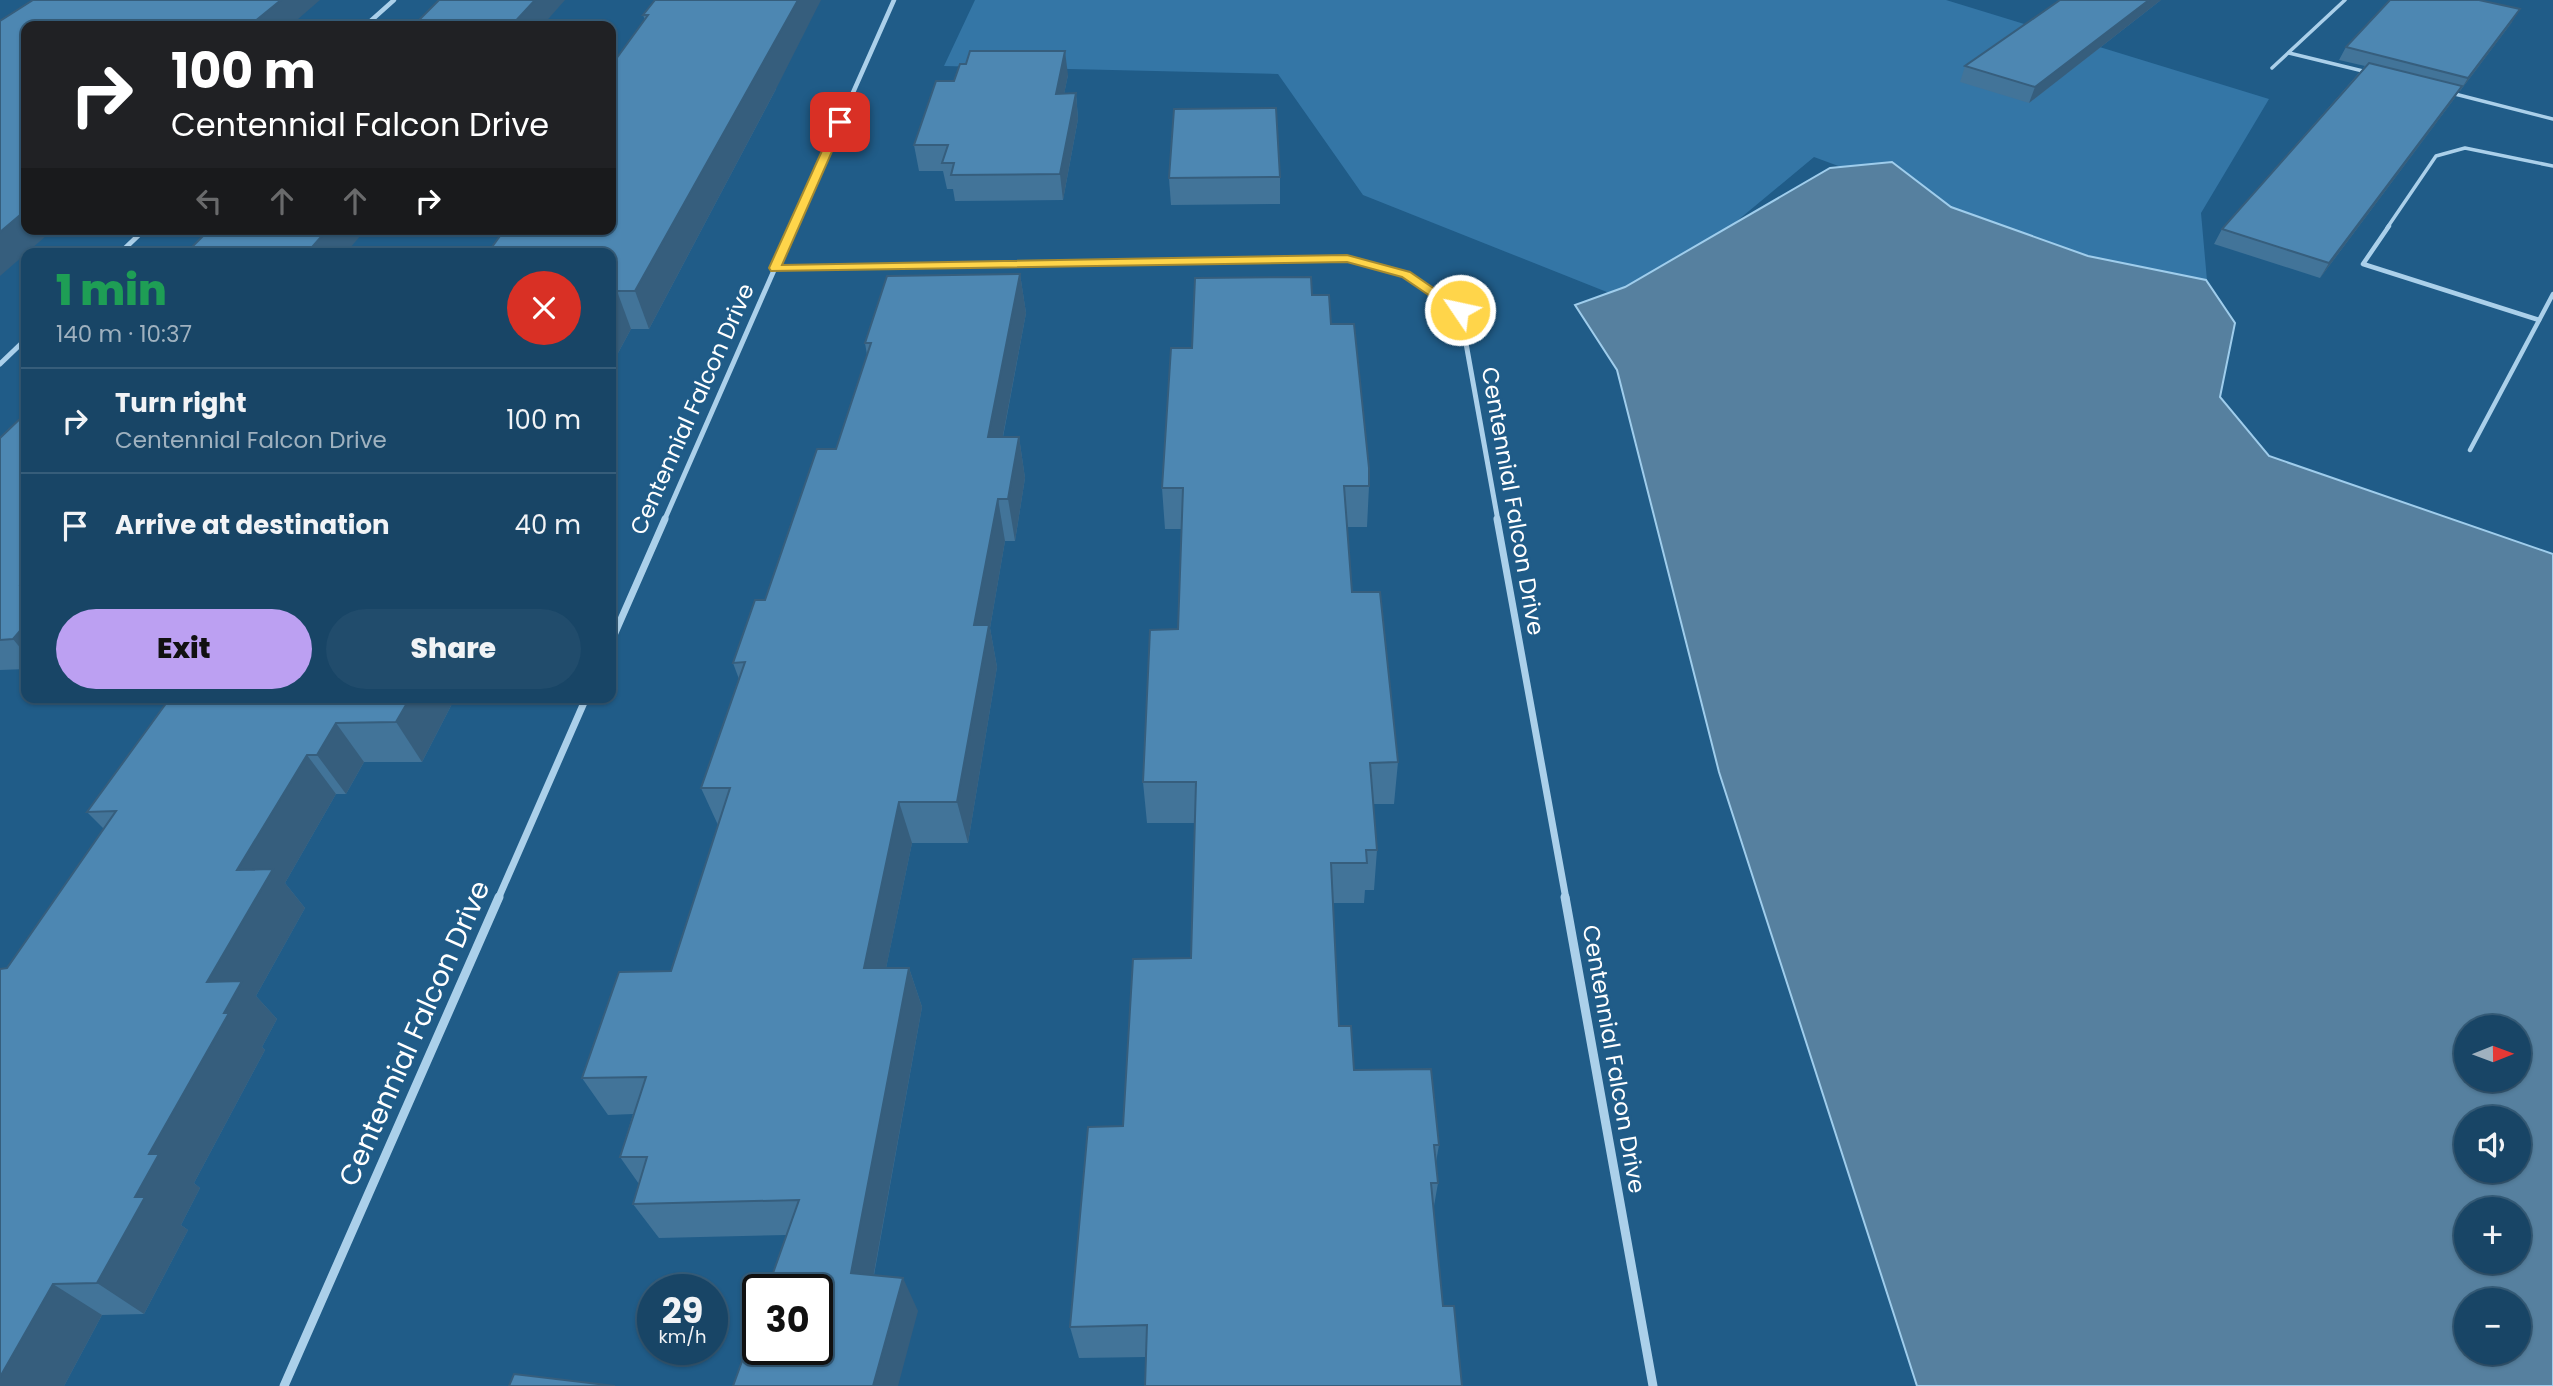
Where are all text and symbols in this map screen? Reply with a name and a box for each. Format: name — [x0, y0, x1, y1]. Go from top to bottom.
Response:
text: 100 m — [171, 37, 316, 105]
icon: right — [56, 49, 147, 140]
pin — [810, 92, 870, 152]
text: Centennial Falcon Drive — [171, 102, 549, 147]
icon: arrive — [821, 103, 859, 141]
icon: left — [190, 182, 228, 220]
icon: ahead — [263, 182, 301, 220]
icon: ahead — [336, 182, 374, 220]
icon: right — [409, 182, 447, 220]
text: 1 min — [56, 261, 167, 320]
button: close — [507, 271, 581, 345]
position arrow — [1423, 273, 1497, 347]
street label: Centennial Falcon Drive — [622, 278, 762, 540]
text: 140 m · 10:37 — [56, 318, 192, 350]
street label: Centennial Falcon Drive — [1474, 364, 1552, 638]
text: Turn right — [115, 385, 247, 421]
icon: right — [56, 402, 94, 440]
text: 100 m — [506, 402, 581, 438]
text: Centennial Falcon Drive — [115, 424, 387, 456]
icon: arrive — [56, 507, 94, 545]
text: Arrive at destination — [115, 507, 390, 543]
text: 40 m — [515, 507, 581, 543]
button: Exit — [56, 609, 312, 689]
button: Share — [326, 609, 581, 689]
street label: Centennial Falcon Drive — [329, 874, 500, 1192]
street label: Centennial Falcon Drive — [1575, 922, 1653, 1196]
north arrow — [2454, 1015, 2530, 1092]
map controls — [2454, 1015, 2531, 1365]
button: sound — [2454, 1106, 2531, 1183]
button: + — [2454, 1197, 2531, 1274]
speed limit sign: 30 — [742, 1274, 833, 1365]
text: 29 — [662, 1286, 703, 1335]
button: − — [2454, 1288, 2531, 1365]
text: km/h — [659, 1324, 706, 1349]

